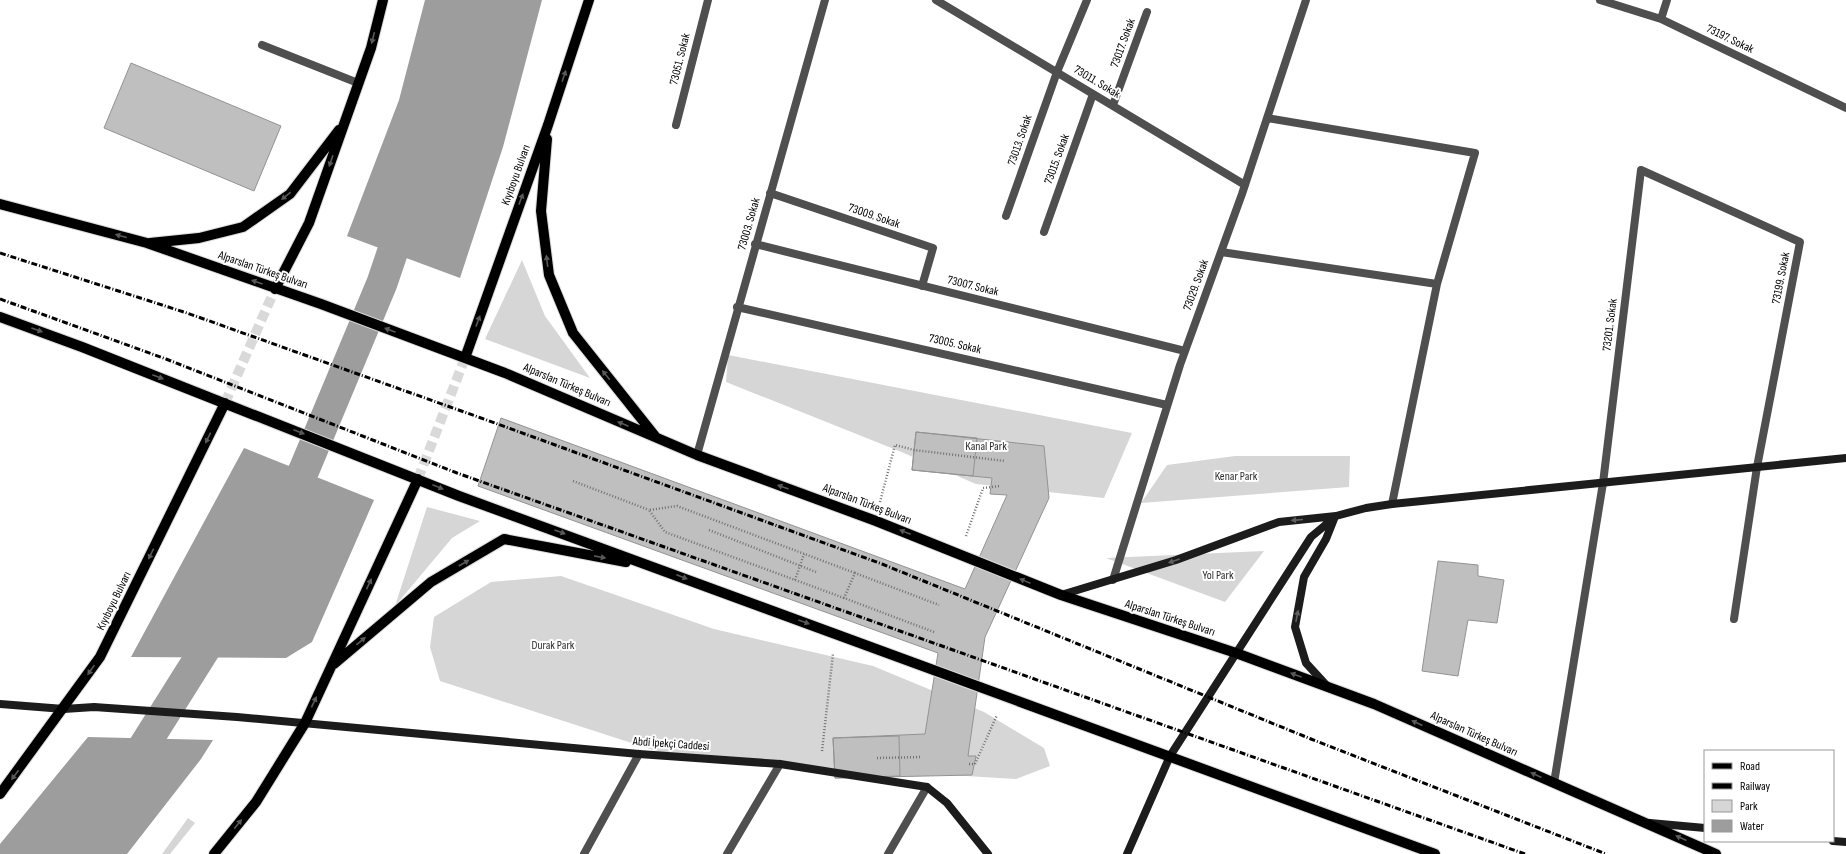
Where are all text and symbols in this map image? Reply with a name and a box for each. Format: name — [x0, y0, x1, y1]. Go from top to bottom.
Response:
street label: 73017. Sokak — [1107, 16, 1139, 70]
street label: 73197. Sokak — [1704, 21, 1757, 57]
street label: 73051. Sokak — [666, 31, 694, 86]
one-way arrow — [370, 32, 376, 44]
street label: 73011. Sokak — [1071, 62, 1124, 102]
one-way arrow — [562, 70, 568, 82]
street label: 73013. Sokak — [1004, 112, 1036, 167]
street label: 73015. Sokak — [1041, 131, 1073, 186]
street label: Kıyıboyu Bulvarı — [498, 143, 534, 207]
one-way arrow — [328, 155, 334, 167]
one-way arrow — [280, 192, 291, 200]
one-way arrow — [519, 193, 525, 205]
street label: 73003. Sokak — [734, 196, 764, 252]
street label: 73009. Sokak — [846, 200, 902, 232]
one-way arrow — [115, 233, 127, 239]
street label: Alparslan Türkeş Bulvarı — [215, 247, 310, 292]
street label: 73199. Sokak — [1769, 250, 1793, 305]
one-way arrow — [544, 255, 550, 267]
street label: 73029. Sokak — [1180, 257, 1212, 313]
street label: 73007. Sokak — [946, 272, 1001, 300]
one-way arrow — [251, 279, 263, 285]
street label: 73201. Sokak — [1599, 297, 1621, 352]
one-way arrow — [475, 315, 481, 327]
one-way arrow — [384, 327, 396, 333]
one-way arrow — [31, 328, 43, 334]
street label: 73005. Sokak — [927, 331, 983, 357]
street label: Alparslan Türkeş Bulvarı — [520, 359, 613, 410]
one-way arrow — [602, 369, 611, 380]
one-way arrow — [153, 374, 165, 380]
one-way arrow — [617, 420, 629, 427]
one-way arrow — [294, 429, 306, 435]
one-way arrow — [205, 432, 211, 443]
park label: Kanal Park — [965, 439, 1007, 454]
park label: Kenar Park — [1215, 469, 1258, 484]
street label: Alparslan Türkeş Bulvarı — [820, 480, 913, 528]
one-way arrow — [777, 483, 789, 489]
one-way arrow — [432, 484, 443, 490]
one-way arrow — [1291, 517, 1303, 523]
one-way arrow — [898, 529, 910, 535]
one-way arrow — [554, 530, 566, 536]
one-way arrow — [148, 549, 154, 560]
one-way arrow — [593, 554, 606, 560]
one-way arrow — [1168, 558, 1180, 564]
one-way arrow — [458, 559, 470, 566]
park label: Yol Park — [1202, 568, 1234, 583]
street label: Kıyıboyu Bulvarı — [93, 569, 135, 633]
one-way arrow — [676, 575, 688, 581]
one-way arrow — [1019, 577, 1031, 583]
one-way arrow — [366, 578, 372, 590]
street label: Alparslan Türkeş Bulvarı — [1122, 596, 1217, 640]
one-way arrow — [1294, 610, 1300, 622]
one-way arrow — [798, 619, 810, 625]
one-way arrow — [355, 637, 366, 646]
park label: Durak Park — [532, 638, 575, 653]
one-way arrow — [87, 665, 95, 675]
one-way arrow — [1289, 672, 1301, 678]
one-way arrow — [311, 696, 317, 708]
street label: Alparslan Türkeş Bulvarı — [1427, 708, 1520, 760]
one-way arrow — [1411, 720, 1422, 726]
street label: Abdi İpekçi Caddesi — [631, 734, 710, 754]
legend — [1704, 750, 1834, 842]
text: Road — [1740, 759, 1760, 774]
one-way arrow — [10, 769, 19, 780]
one-way arrow — [1530, 772, 1541, 778]
text: Railway — [1740, 779, 1771, 794]
text: Park — [1740, 799, 1758, 814]
one-way arrow — [234, 818, 243, 829]
text: Water — [1740, 819, 1764, 834]
one-way arrow — [1675, 835, 1686, 841]

